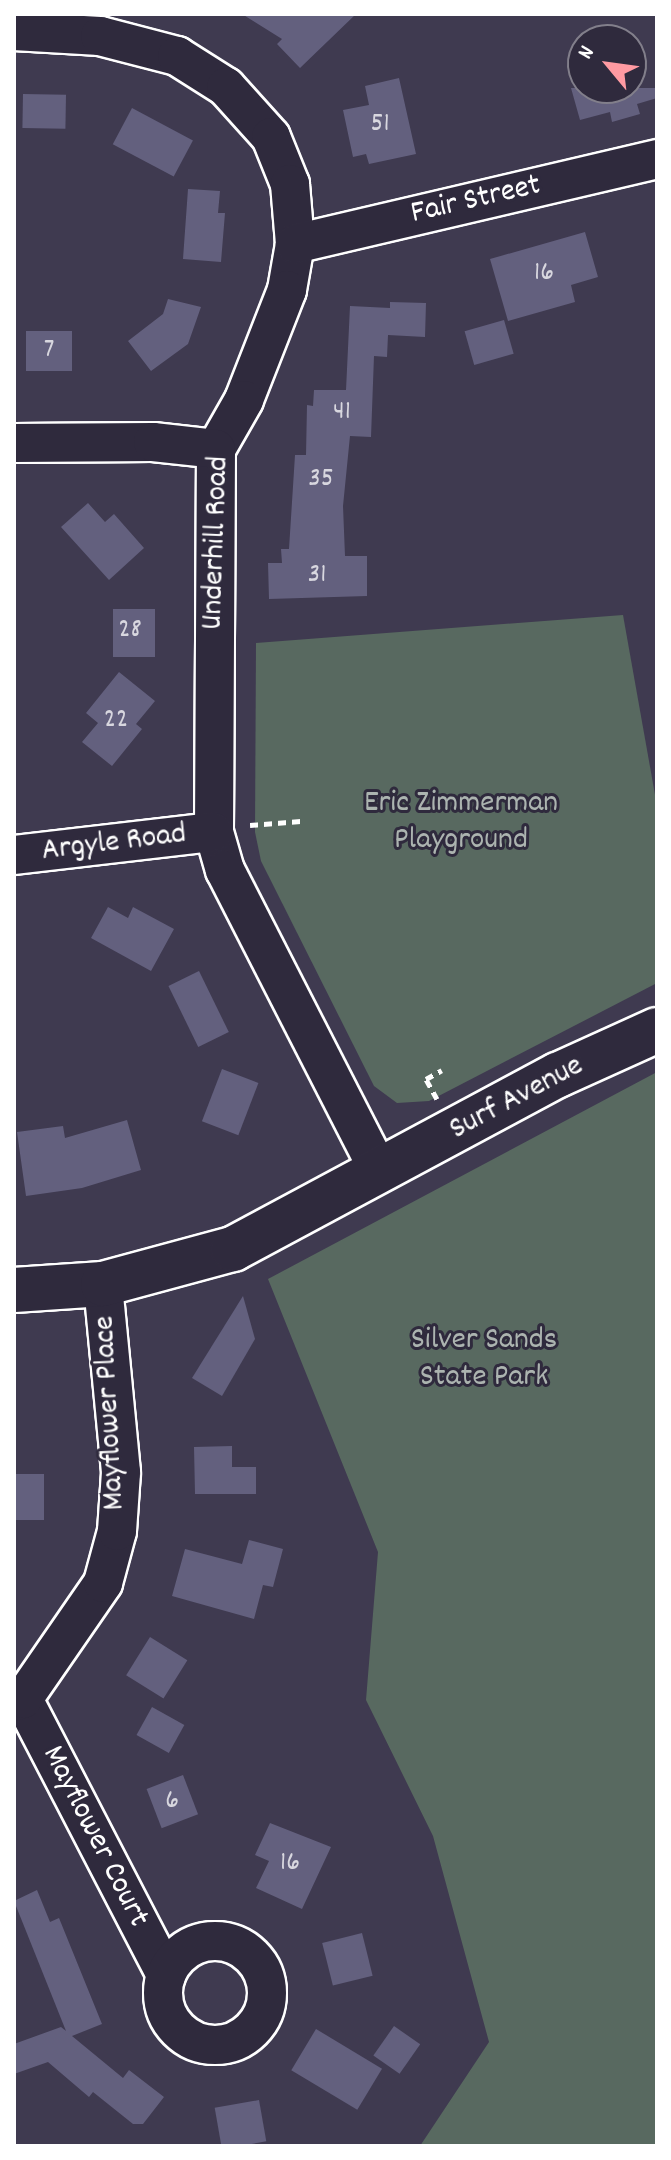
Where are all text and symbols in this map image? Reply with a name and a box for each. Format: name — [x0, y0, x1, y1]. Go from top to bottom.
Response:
north arrow — [567, 24, 647, 104]
text: N — [571, 41, 604, 65]
house number: 51 — [370, 108, 390, 142]
street label: Fair Street — [407, 167, 545, 235]
house number: 16 — [534, 257, 554, 291]
house number: 7 — [44, 334, 54, 368]
house number: 41 — [333, 396, 351, 430]
street label: Underhill Road — [195, 455, 239, 631]
house number: 35 — [308, 463, 334, 497]
house number: 31 — [308, 559, 326, 593]
house number: 28 — [118, 614, 142, 648]
house number: 22 — [104, 704, 128, 738]
park label: Eric Zimmerman Playground — [364, 786, 558, 861]
street label: Argyle Road — [40, 816, 188, 872]
street label: Surf Avenue — [444, 1048, 590, 1150]
street label: Mayflower Place — [87, 1315, 135, 1511]
park label: Silver Sands State Park — [411, 1323, 557, 1398]
street label: Mayflower Court — [32, 1740, 156, 1934]
house number: 6 — [165, 1785, 179, 1819]
house number: 16 — [280, 1847, 300, 1881]

